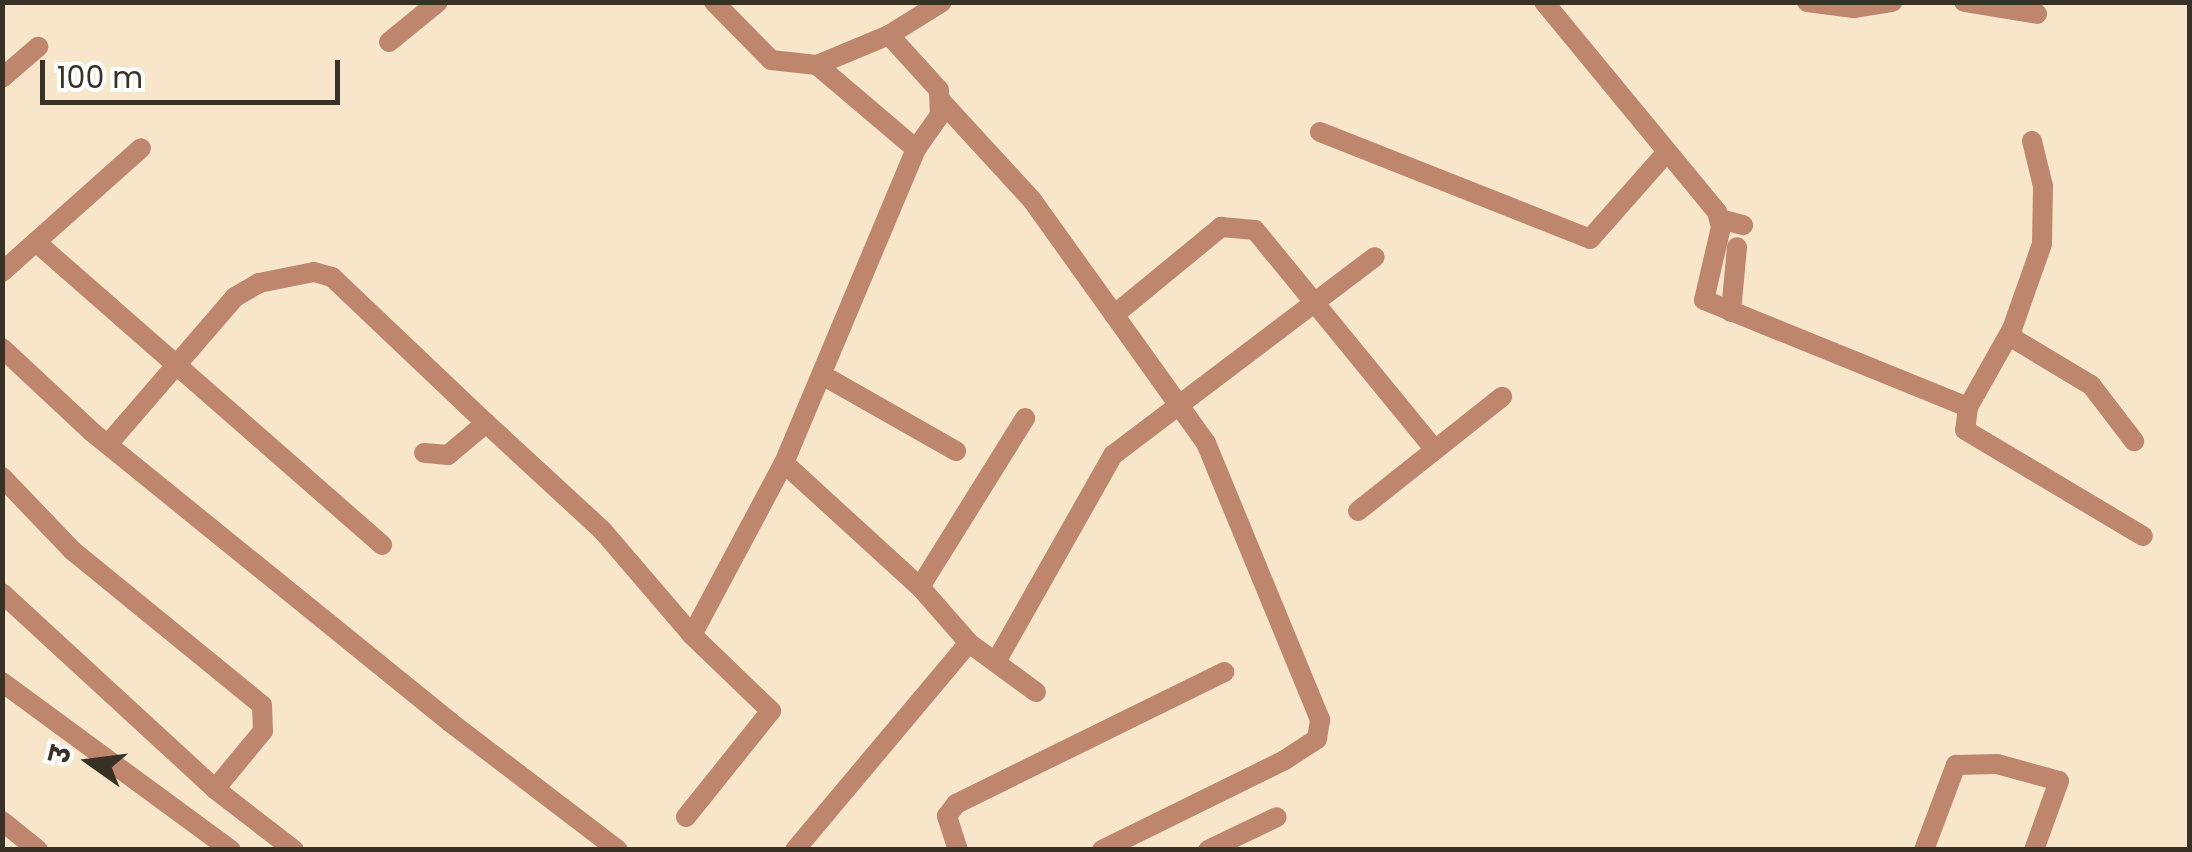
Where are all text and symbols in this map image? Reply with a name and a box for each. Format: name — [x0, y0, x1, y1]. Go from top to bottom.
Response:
scale bar — [45, 40, 345, 102]
text: 100 m — [57, 56, 143, 99]
north arrow — [40, 712, 140, 812]
text: उ — [40, 742, 81, 767]

